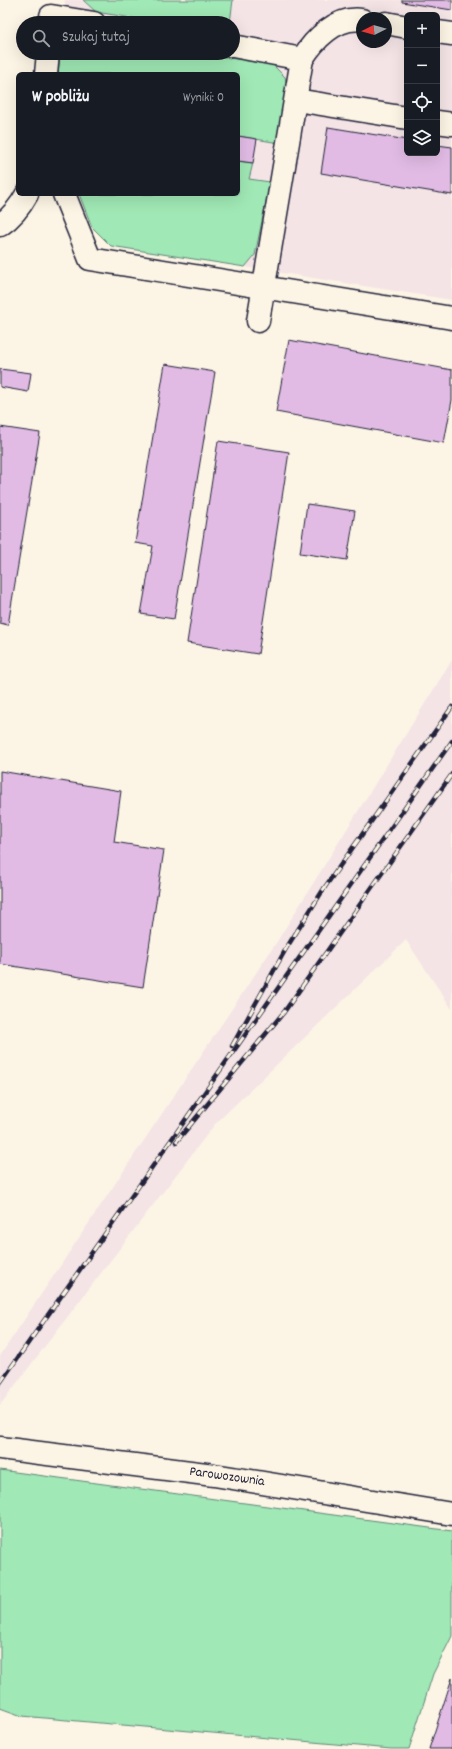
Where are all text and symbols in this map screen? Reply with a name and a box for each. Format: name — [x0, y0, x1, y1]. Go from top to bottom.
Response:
north arrow — [356, 12, 392, 48]
map controls — [404, 12, 440, 156]
button: + — [404, 12, 440, 48]
search box — [16, 16, 240, 60]
icon: search — [30, 27, 52, 49]
text: Szukaj tutaj — [62, 27, 130, 49]
button: − — [404, 48, 440, 84]
button: locate — [404, 84, 440, 120]
text: W pobliżu — [32, 86, 89, 110]
text: Wyniki: 0 — [183, 89, 224, 108]
button: layers — [404, 120, 440, 156]
street label: Parowozownia — [188, 1462, 266, 1492]

